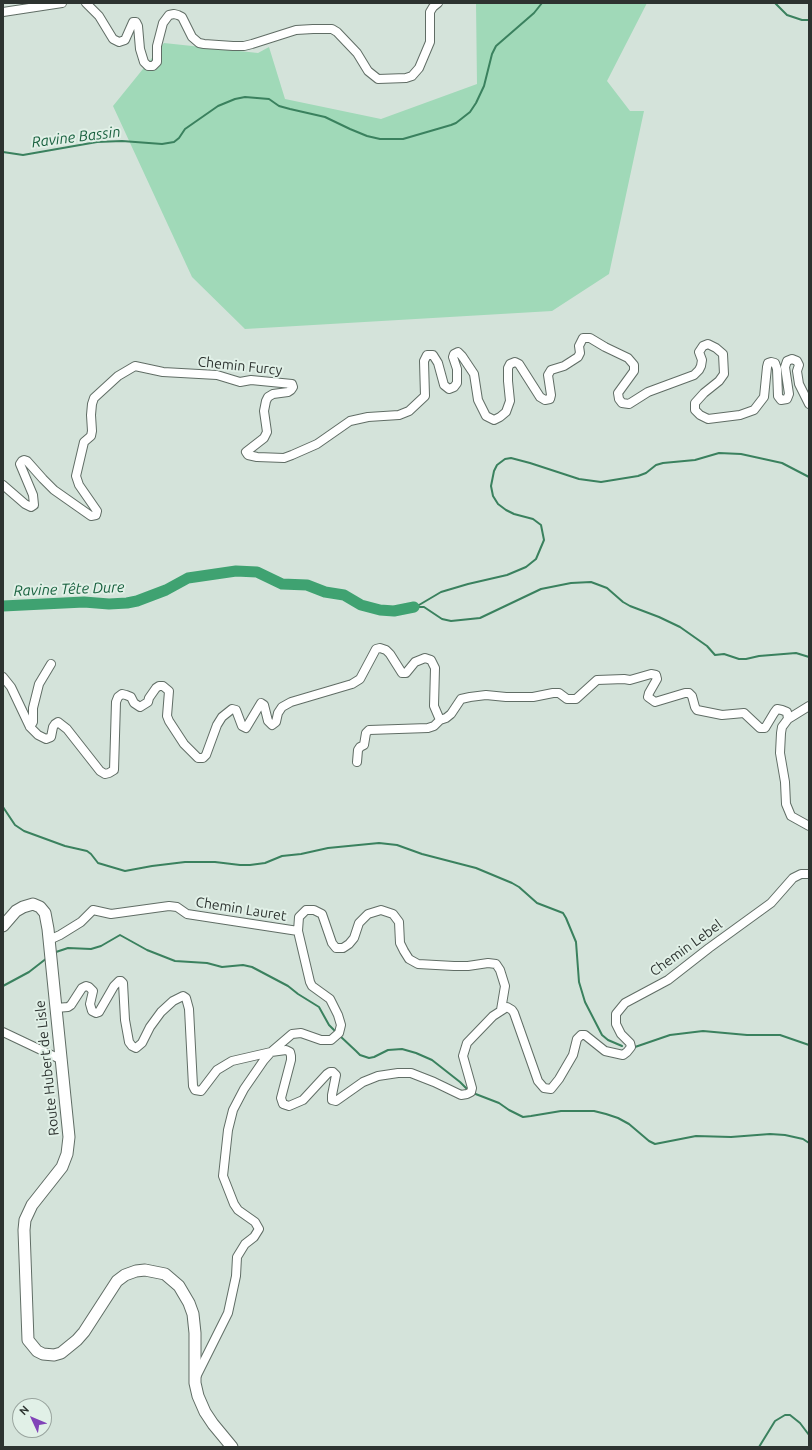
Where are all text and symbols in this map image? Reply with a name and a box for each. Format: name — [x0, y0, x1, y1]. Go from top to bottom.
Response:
water label: Ravine Bassin — [31, 123, 121, 151]
street label: Chemin Furcy — [197, 353, 283, 379]
water label: Ravine Tête Dure — [13, 578, 125, 600]
street label: Chemin Lauret — [194, 894, 288, 924]
street label: Chemin Lebel — [647, 916, 725, 980]
street label: Route Hubert de Lisle — [32, 999, 62, 1137]
north arrow — [12, 1398, 52, 1438]
text: N — [17, 1403, 31, 1417]

